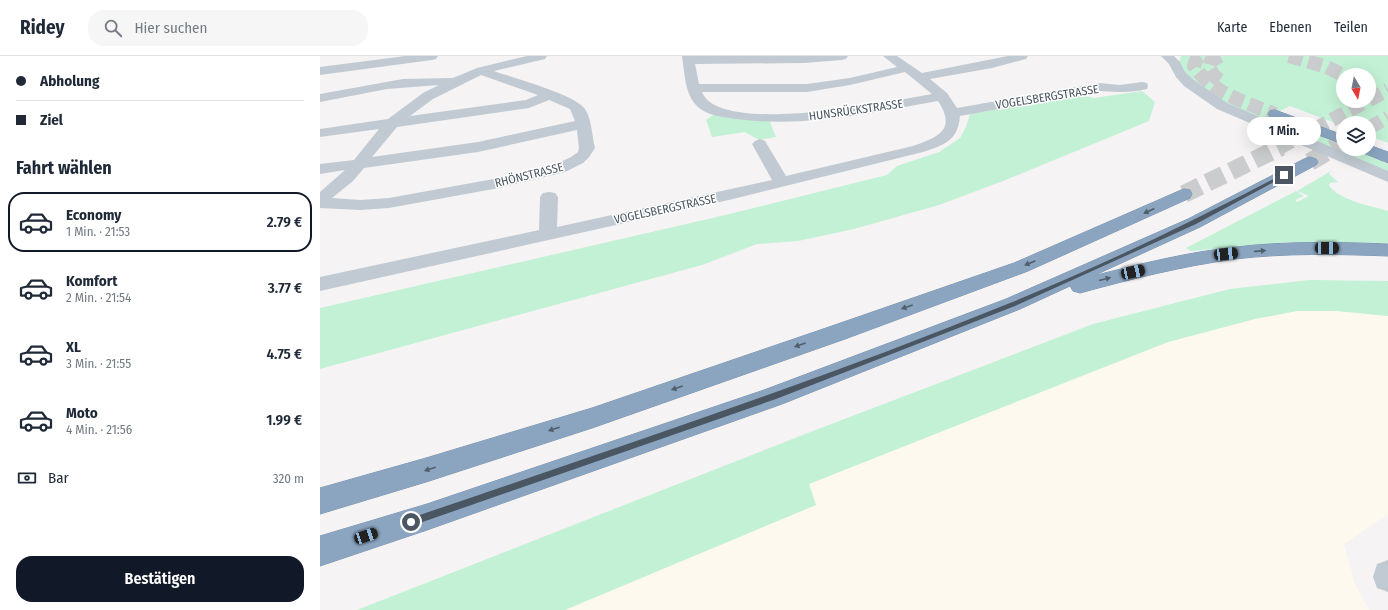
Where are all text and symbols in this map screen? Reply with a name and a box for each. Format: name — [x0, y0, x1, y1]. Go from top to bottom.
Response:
search box — [88, 10, 368, 46]
text: Ridey — [20, 16, 64, 39]
icon: search — [102, 17, 124, 39]
text: Hier suchen — [134, 19, 207, 37]
text: Karte — [1217, 19, 1247, 36]
text: Ebenen — [1269, 19, 1312, 36]
text: Teilen — [1334, 19, 1368, 36]
north arrow — [1336, 68, 1376, 108]
map controls — [1336, 68, 1376, 156]
text: Abholung — [40, 72, 99, 90]
street label: VOGELSBERGSTRASSE — [994, 82, 1100, 112]
street label: HUNSRÜCKSTRASSE — [808, 94, 904, 124]
text: Ziel — [40, 111, 63, 129]
button: layers — [1336, 116, 1376, 156]
callout: 1 Min. — [1247, 117, 1321, 145]
text: 1 Min. — [1269, 123, 1299, 138]
text: Fahrt wählen — [16, 157, 112, 179]
street label: RHÖNSTRASSE — [493, 158, 565, 190]
route end — [1275, 166, 1293, 184]
street label: VOGELSBERGSTRASSE — [613, 191, 718, 227]
icon: car — [18, 204, 54, 240]
text: Economy — [66, 206, 121, 224]
one-way arrow — [1143, 208, 1154, 214]
text: 2.79 € — [267, 213, 302, 231]
text: 1 Min. · 21:53 — [66, 224, 130, 239]
car — [1315, 242, 1339, 254]
car — [1213, 247, 1239, 261]
one-way arrow — [1254, 248, 1266, 254]
one-way arrow — [1023, 261, 1035, 267]
car — [1120, 264, 1146, 280]
icon: car — [18, 270, 54, 306]
text: Komfort — [66, 272, 117, 290]
one-way arrow — [1099, 276, 1111, 282]
text: 3.77 € — [268, 279, 302, 297]
text: 2 Min. · 21:54 — [66, 290, 131, 305]
one-way arrow — [901, 304, 913, 310]
icon: car — [18, 336, 54, 372]
text: XL — [66, 338, 81, 356]
one-way arrow — [794, 343, 806, 349]
text: 4.75 € — [266, 345, 302, 363]
text: 3 Min. · 21:55 — [66, 356, 131, 371]
one-way arrow — [671, 385, 683, 391]
icon: car — [18, 402, 54, 438]
text: Moto — [66, 404, 98, 422]
text: 1.99 € — [266, 411, 302, 429]
text: 4 Min. · 21:56 — [66, 422, 132, 437]
one-way arrow — [548, 427, 560, 433]
one-way arrow — [424, 466, 436, 472]
icon: cash — [16, 467, 38, 489]
text: Bar — [48, 469, 69, 487]
text: 320 m — [273, 471, 304, 486]
route start — [402, 513, 420, 531]
car — [353, 527, 379, 545]
button: Bestätigen — [16, 556, 304, 602]

